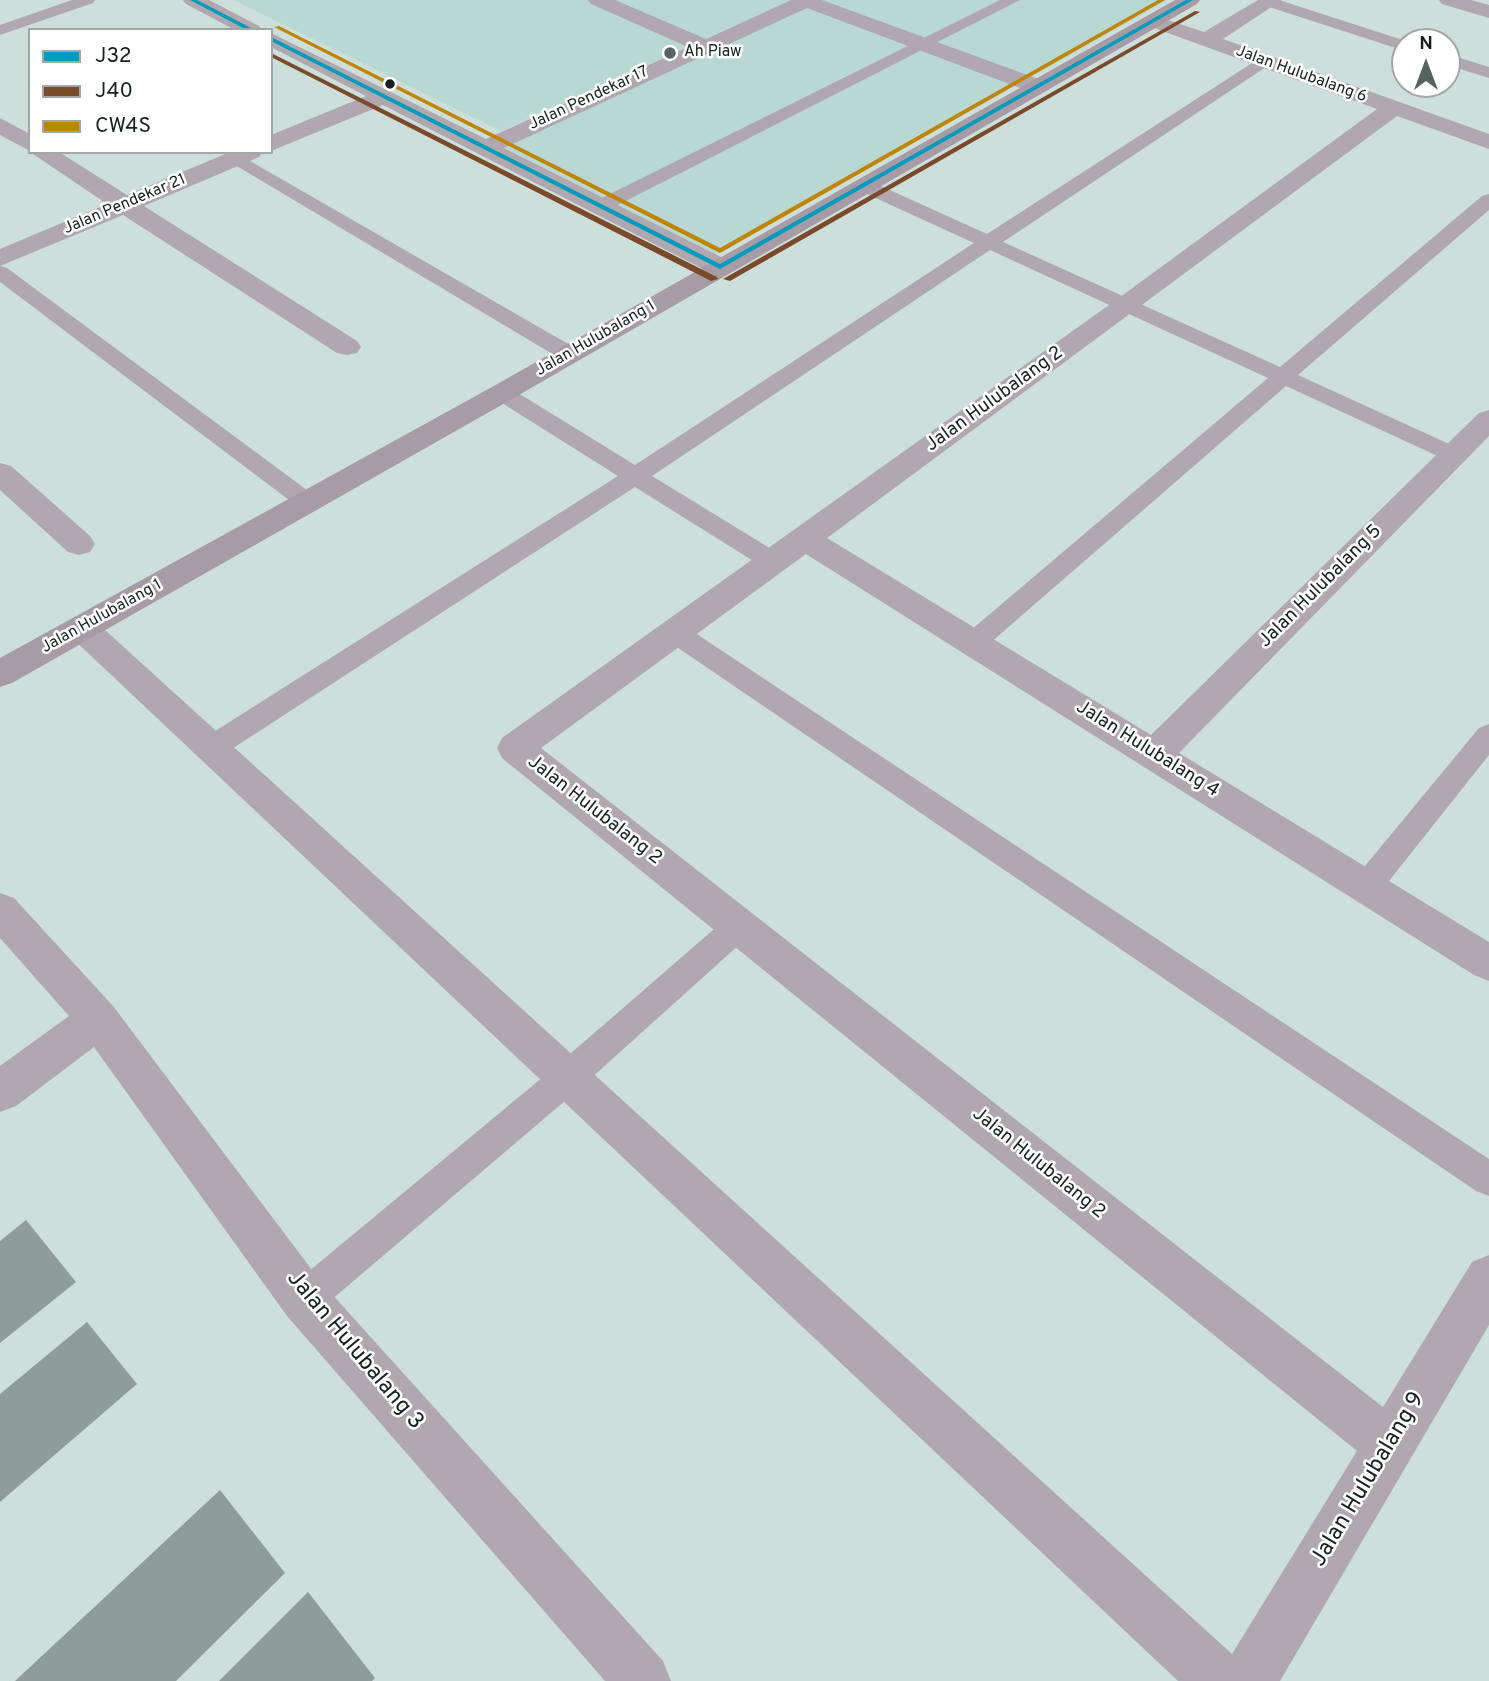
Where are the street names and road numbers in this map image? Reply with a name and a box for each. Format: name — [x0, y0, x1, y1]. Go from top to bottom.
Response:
street label: Jalan Hulubalang 6 — [1233, 42, 1369, 108]
street label: Jalan Pendekar 17 — [526, 63, 652, 135]
street label: Jalan Pendekar 21 — [61, 171, 189, 239]
street label: Jalan Hulubalang 1 — [533, 297, 659, 381]
street label: Jalan Hulubalang 2 — [922, 342, 1068, 458]
street label: Jalan Hulubalang 5 — [1255, 521, 1387, 653]
street label: Jalan Hulubalang 1 — [38, 576, 166, 658]
street label: Jalan Hulubalang 4 — [1071, 697, 1223, 803]
street label: Jalan Hulubalang 2 — [522, 751, 666, 871]
street label: Jalan Hulubalang 2 — [967, 1103, 1109, 1225]
street label: Jalan Hulubalang 3 — [280, 1266, 428, 1436]
street label: Jalan Hulubalang 9 — [1306, 1388, 1432, 1572]

